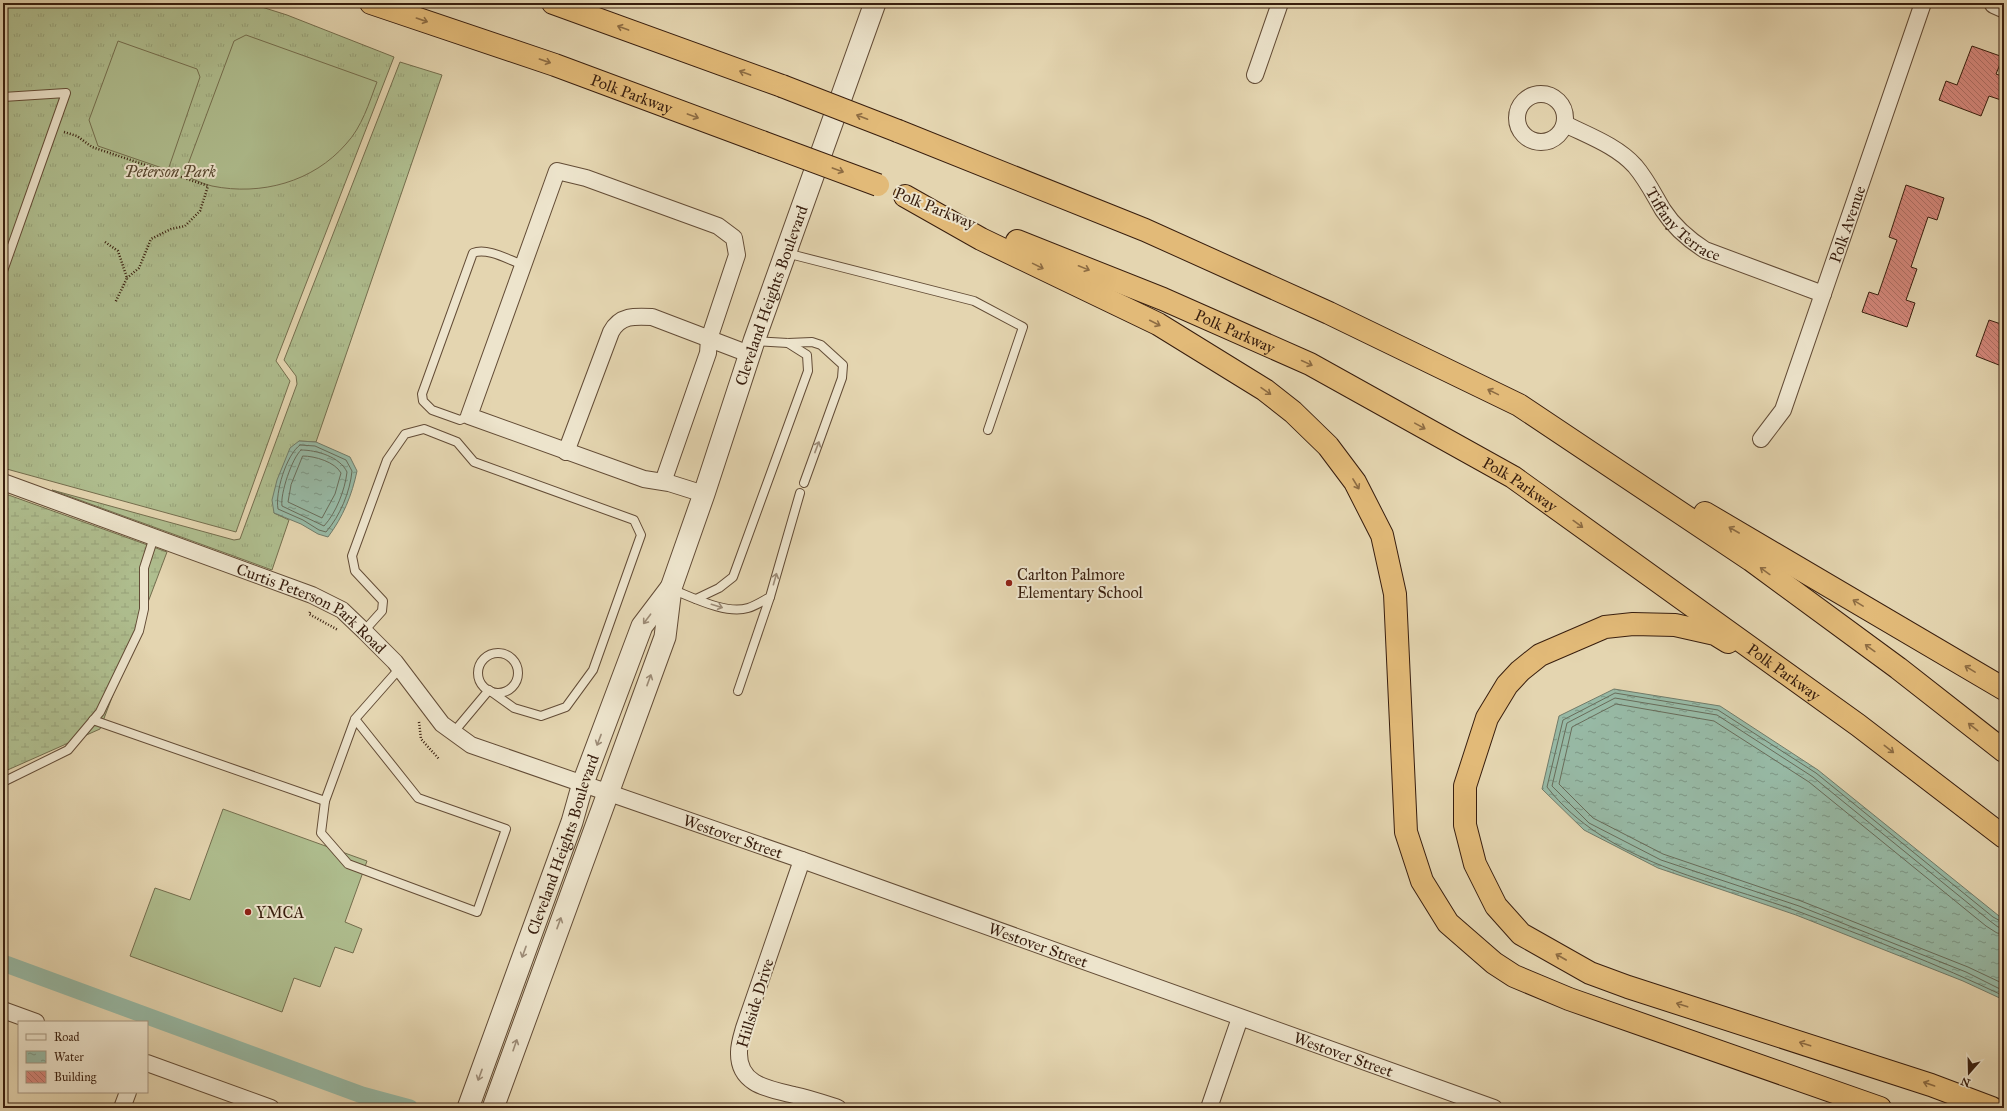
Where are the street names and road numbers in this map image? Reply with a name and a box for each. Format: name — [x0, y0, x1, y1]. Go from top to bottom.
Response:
street label: Polk Parkway — [588, 70, 676, 118]
street label: Polk Parkway — [892, 183, 979, 233]
street label: Tiffany Terrace — [1642, 183, 1724, 265]
street label: Polk Avenue — [1825, 183, 1869, 265]
street label: Cleveland Heights Boulevard — [731, 203, 811, 388]
street label: Polk Parkway — [1192, 305, 1279, 357]
street label: Polk Parkway — [1480, 453, 1562, 516]
street label: Curtis Peterson Park Road — [234, 559, 390, 657]
street label: Polk Parkway — [1744, 639, 1825, 705]
street label: Cleveland Heights Boulevard — [522, 752, 602, 937]
street label: Westover Street — [681, 810, 786, 862]
street label: Westover Street — [986, 918, 1091, 971]
street label: Hillside Drive — [732, 956, 778, 1050]
street label: Westover Street — [1291, 1028, 1396, 1081]

